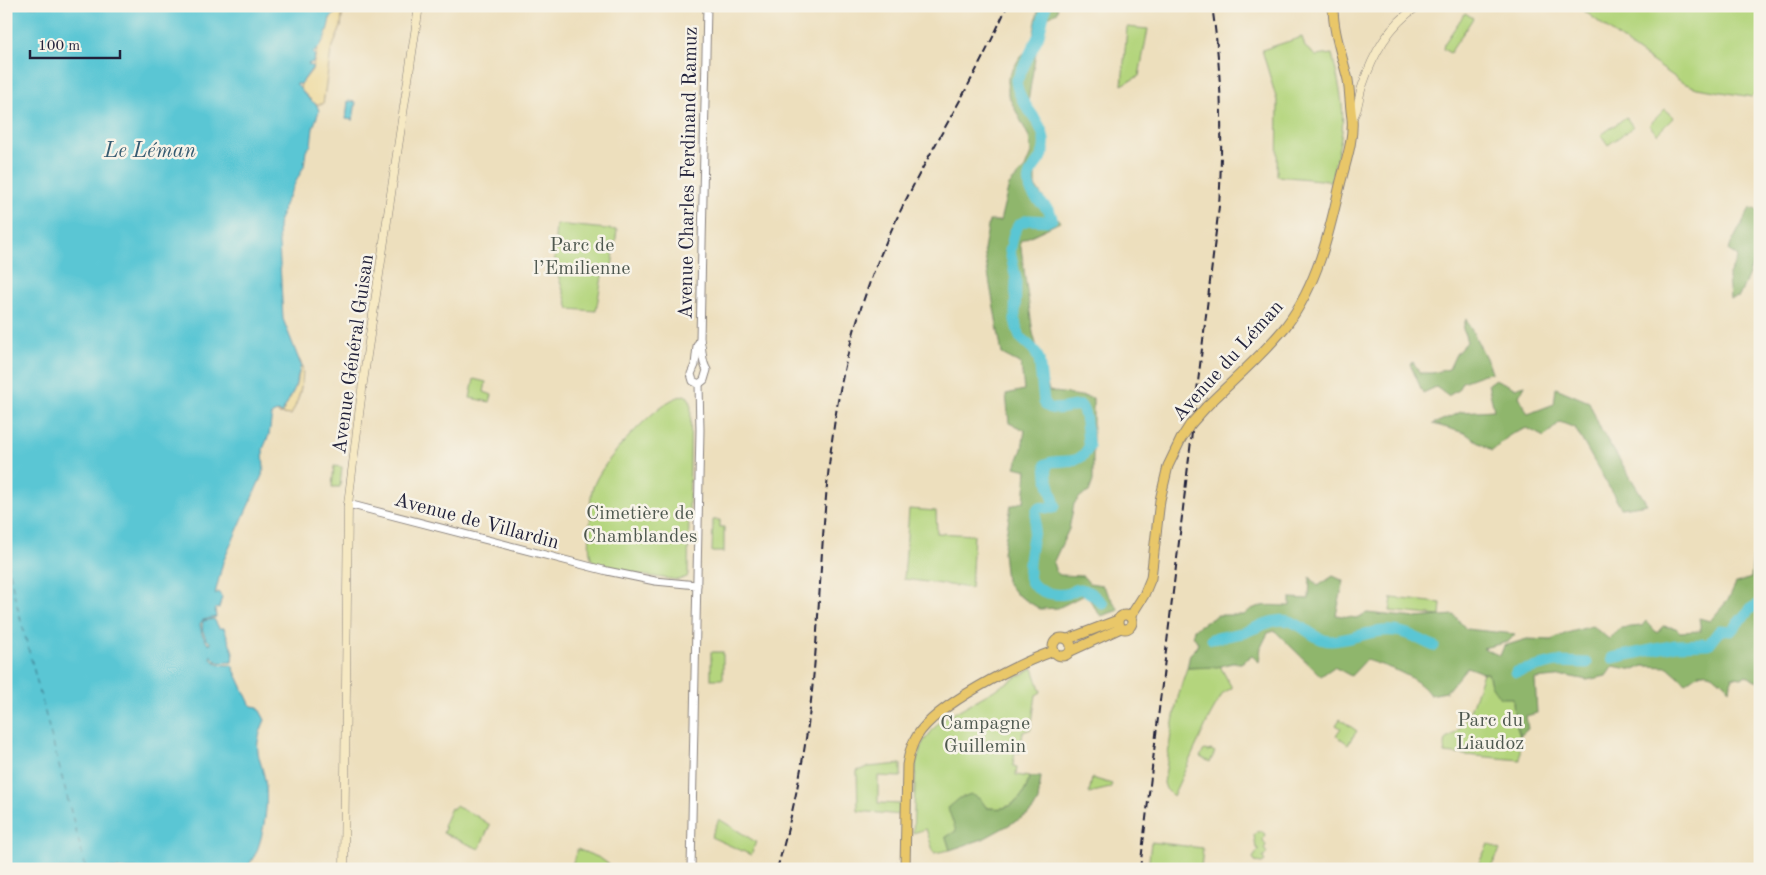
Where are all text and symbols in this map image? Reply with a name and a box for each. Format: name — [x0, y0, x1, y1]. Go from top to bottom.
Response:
street label: Avenue Charles Ferdinand Ramuz — [676, 26, 702, 320]
scale bar — [30, 28, 120, 60]
text: 100 m — [38, 39, 80, 54]
water label: Le Léman — [103, 141, 196, 162]
park label: Parc de l’Emilienne — [534, 236, 630, 279]
street label: Avenue Général Guisan — [330, 253, 378, 456]
street label: Avenue du Léman — [1169, 297, 1288, 426]
street label: Avenue de Villardin — [392, 490, 561, 554]
park label: Cimetière de Chamblandes — [583, 504, 697, 547]
park label: Parc du Liaudoz — [1456, 711, 1524, 754]
park label: Campagne Guillemin — [940, 714, 1030, 757]

